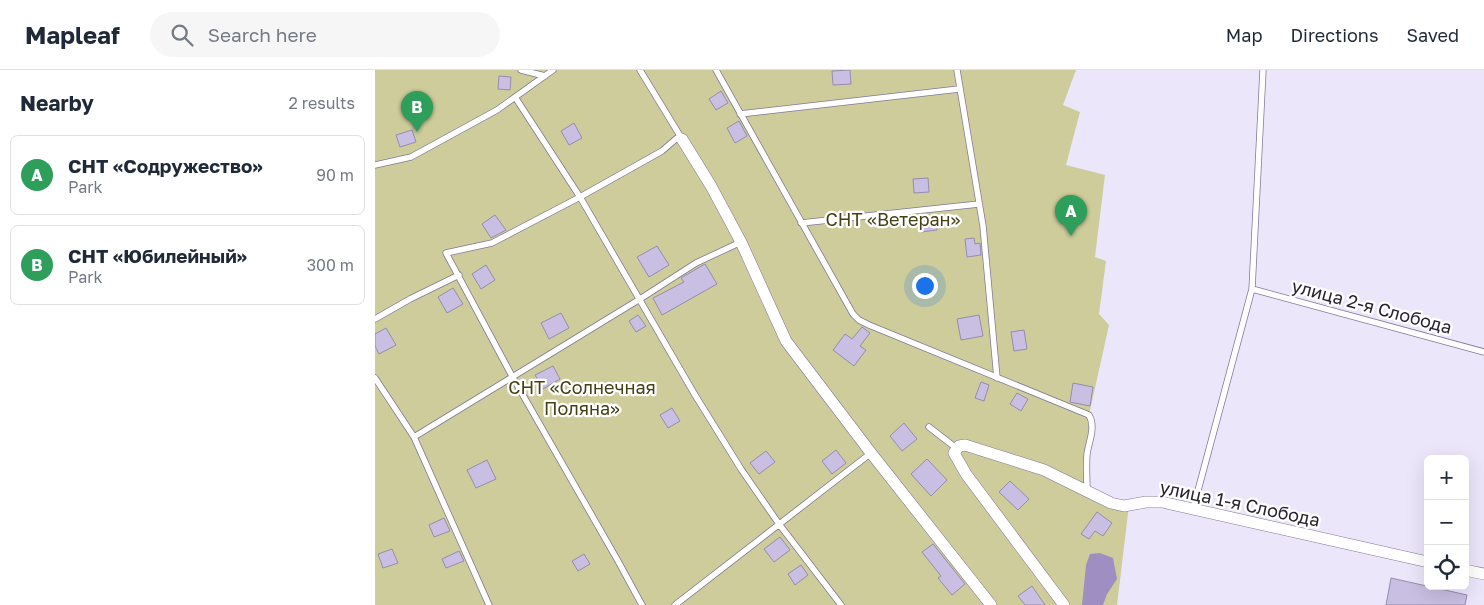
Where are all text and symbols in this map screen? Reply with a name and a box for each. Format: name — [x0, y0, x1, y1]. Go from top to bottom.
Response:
search box — [150, 12, 500, 57]
text: Mapleaf — [25, 20, 120, 49]
icon: search — [168, 21, 196, 49]
text: Search here — [208, 23, 317, 46]
text: Map — [1226, 24, 1262, 46]
text: Directions — [1290, 24, 1378, 46]
text: Saved — [1406, 24, 1459, 46]
text: Nearby — [20, 90, 94, 116]
pin: B — [401, 91, 433, 132]
text: 2 results — [289, 93, 355, 113]
text: СНТ «Содружество» — [68, 154, 263, 177]
text: A — [31, 165, 43, 185]
text: 90 m — [316, 165, 354, 185]
text: Park — [68, 177, 103, 197]
pin: A — [1055, 195, 1087, 236]
park label: СНТ «Ветеран» — [826, 208, 961, 230]
text: СНТ «Юбилейный» — [68, 244, 247, 267]
text: B — [31, 255, 43, 275]
text: 300 m — [307, 255, 354, 275]
text: Park — [68, 267, 103, 287]
your location — [912, 273, 938, 299]
street label: улица 2-я Слобода — [1290, 274, 1454, 338]
park label: СНТ «Солнечная Поляна» — [508, 376, 656, 419]
map controls — [1424, 455, 1469, 590]
button: + — [1424, 455, 1469, 500]
street label: улица 1-я Слобода — [1158, 475, 1322, 531]
button: − — [1424, 500, 1469, 545]
button: locate — [1424, 545, 1469, 590]

